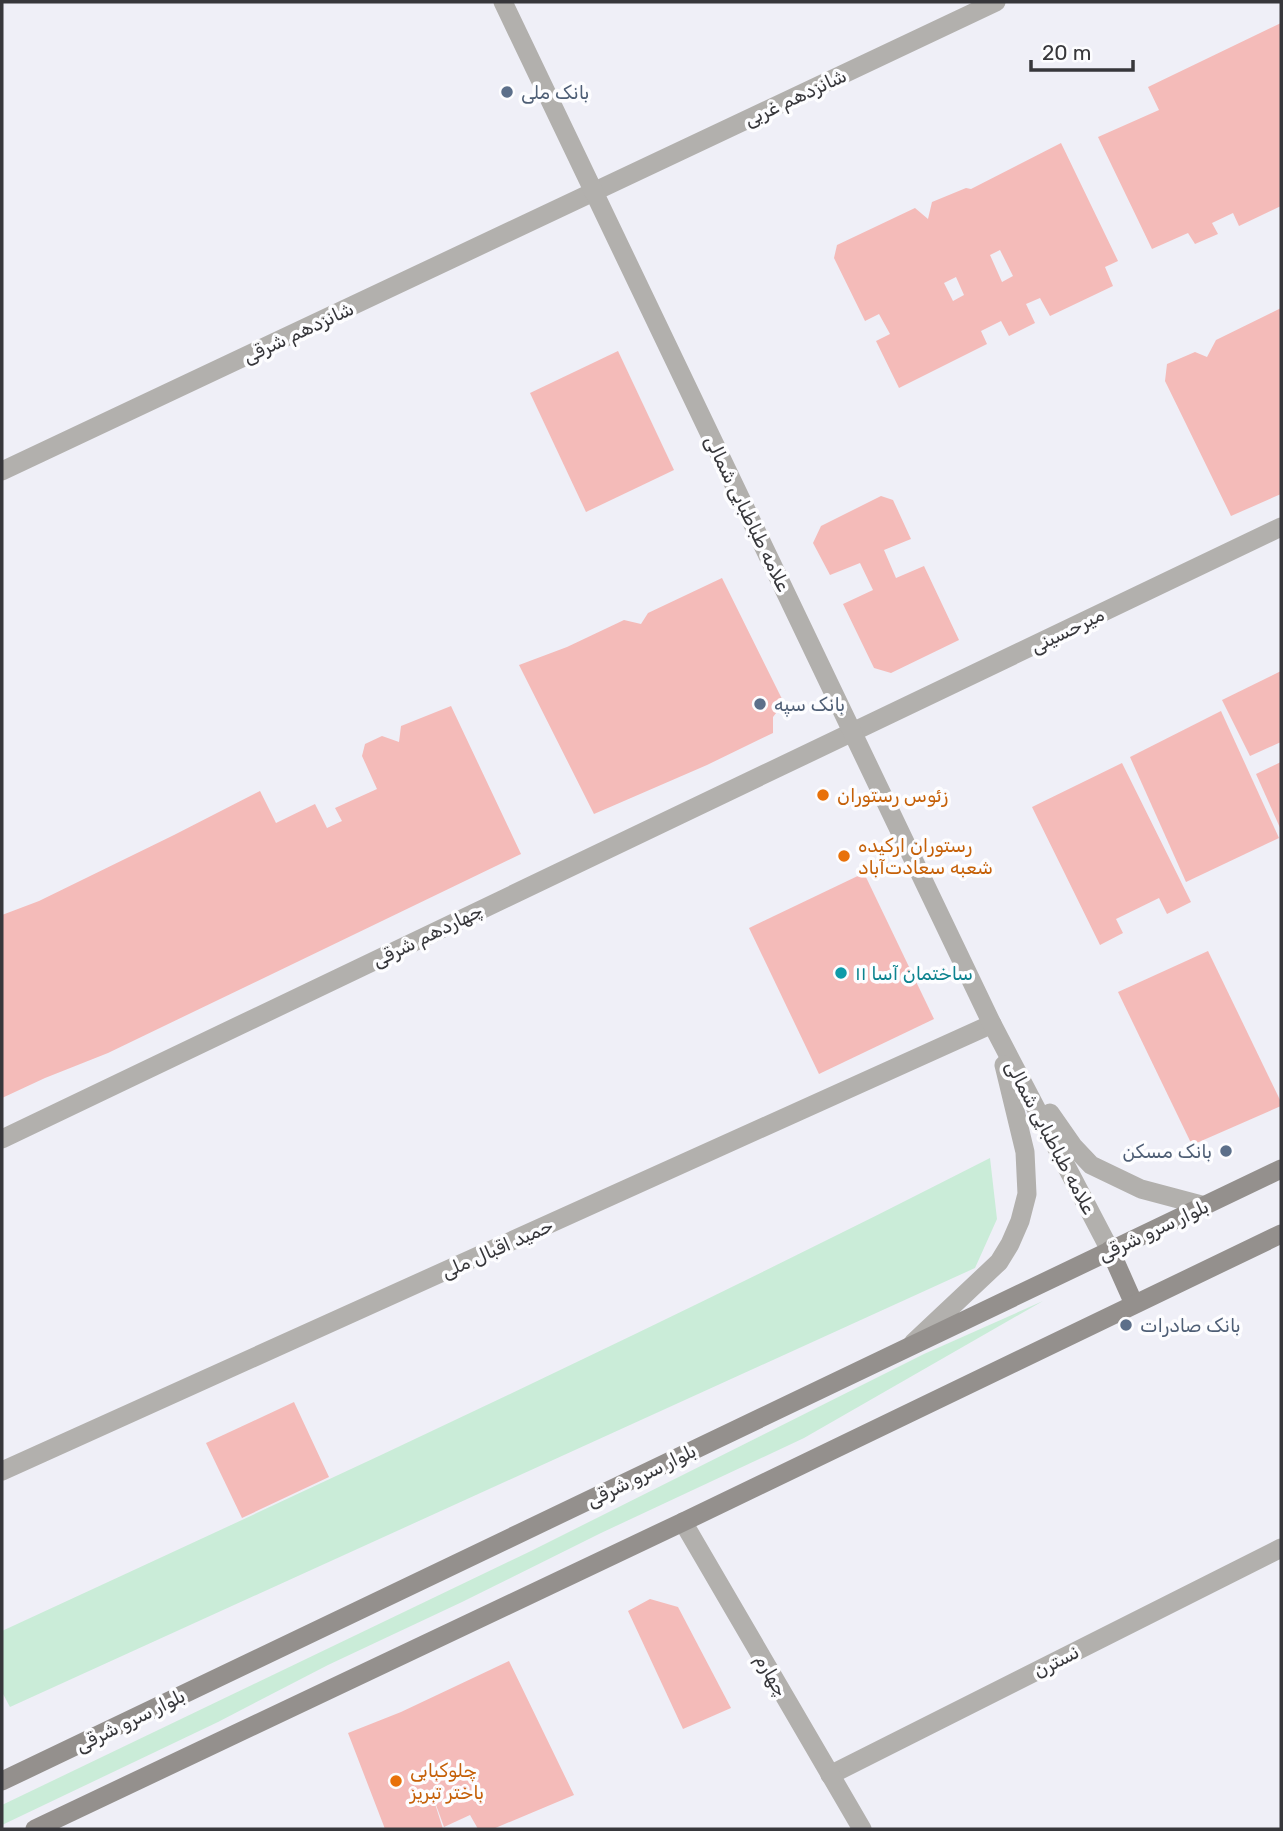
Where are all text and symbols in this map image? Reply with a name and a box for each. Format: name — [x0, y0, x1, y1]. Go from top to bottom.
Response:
scale bar — [1031, 28, 1132, 72]
text: 20 m — [1042, 40, 1091, 65]
street label: شانزدهم غربی — [740, 64, 851, 132]
place label: بانک ملی — [521, 81, 589, 104]
marker: بانک ملی — [499, 84, 515, 100]
street label: شانزدهم شرقی — [239, 297, 358, 369]
street label: علامه طباطبایی شمالی — [700, 431, 795, 595]
street label: میرحسینی — [1027, 603, 1108, 658]
place label: بانک سپه — [774, 693, 845, 718]
marker: بانک سپه — [752, 696, 768, 712]
place label: زئوس رستوران — [837, 784, 948, 807]
marker: زئوس رستوران — [815, 787, 831, 803]
place label: رستوران ارکیده شعبه سعادت‌آباد — [858, 834, 993, 879]
marker: رستوران ارکیده شعبه سعادت‌آباد — [836, 848, 852, 864]
street label: چهاردهم شرقی — [368, 899, 487, 973]
place label: ساختمان آسا ۱۱ — [855, 962, 973, 985]
marker: ساختمان آسا ۱۱ — [833, 965, 849, 981]
street label: علامه طباطبایی شمالی — [1000, 1056, 1101, 1218]
place label: بانک مسکن — [1123, 1140, 1212, 1163]
marker: بانک مسکن — [1218, 1143, 1234, 1159]
street label: بلوار سرو شرقی — [1094, 1195, 1212, 1266]
street label: حمید اقبال ملی — [438, 1214, 557, 1283]
place label: بانک صادرات — [1140, 1314, 1241, 1337]
marker: بانک صادرات — [1118, 1317, 1134, 1333]
street label: بلوار سرو شرقی — [583, 1439, 700, 1512]
street label: نسترن — [1030, 1640, 1083, 1683]
street label: چهارم — [749, 1650, 793, 1701]
street label: بلوار سرو شرقی — [72, 1684, 189, 1757]
place label: چلوکبابی باختر تبریز — [409, 1759, 484, 1804]
marker: چلوکبابی باختر تبریز — [388, 1773, 404, 1789]

